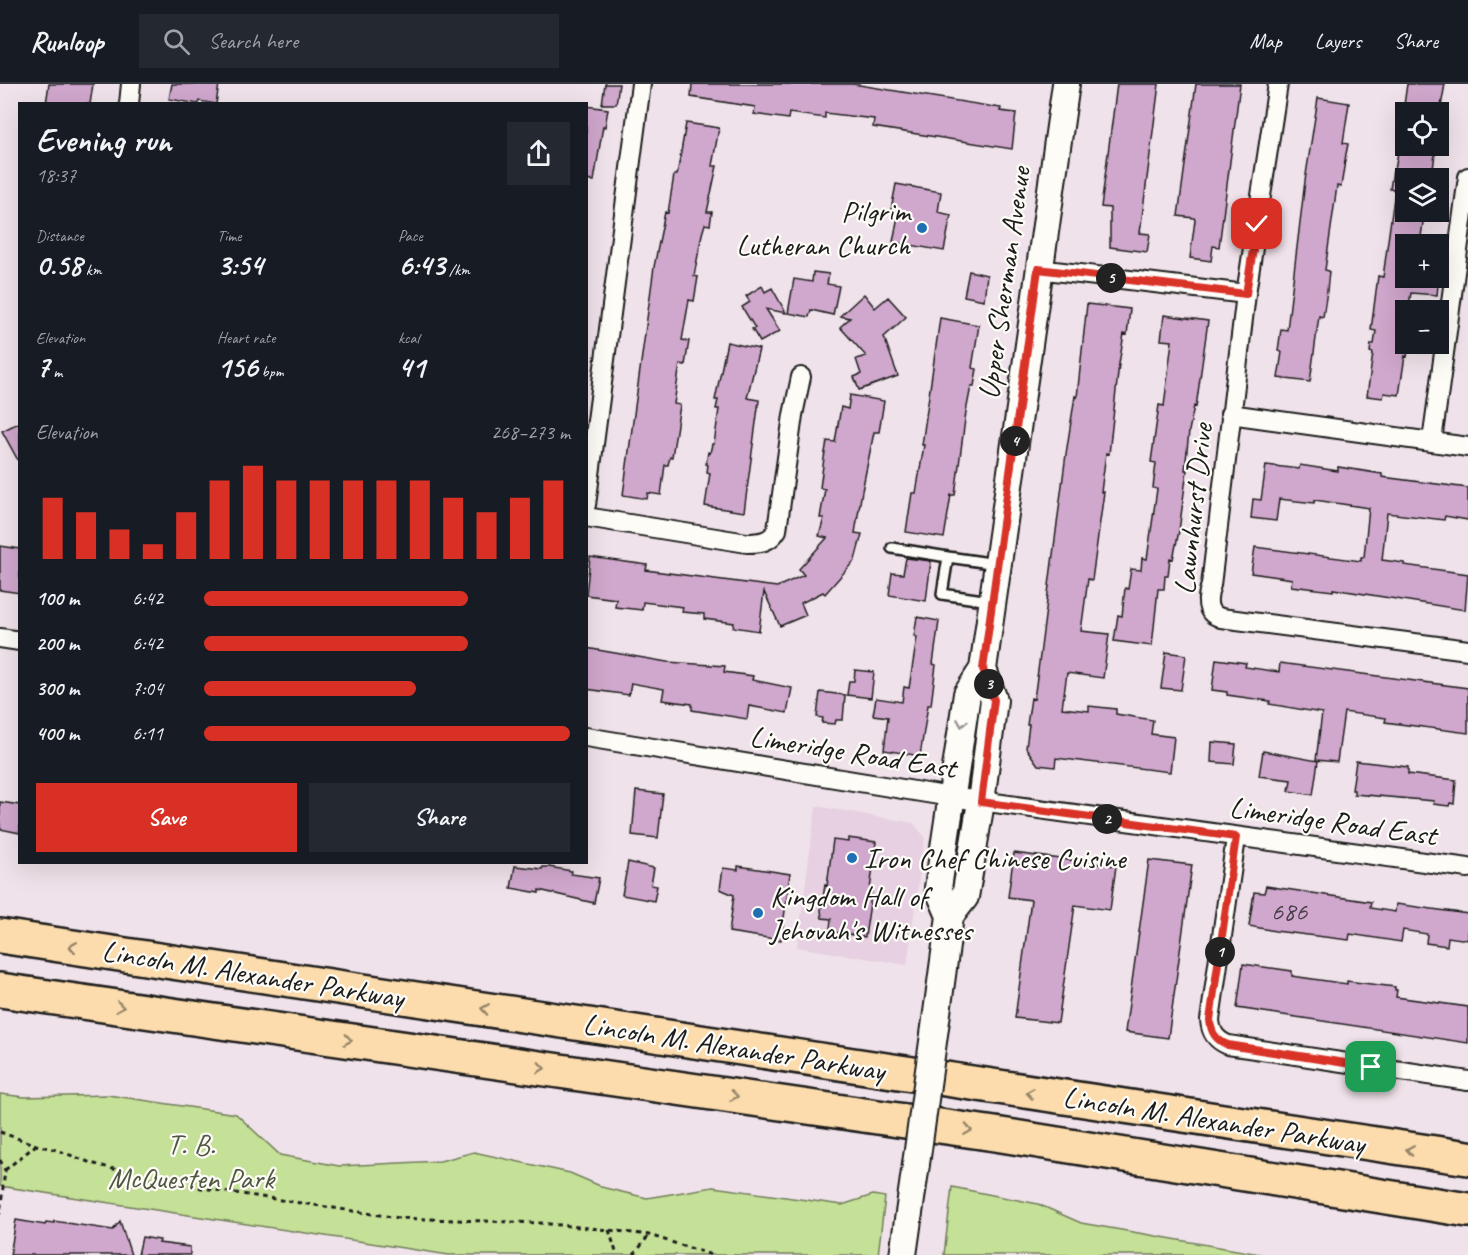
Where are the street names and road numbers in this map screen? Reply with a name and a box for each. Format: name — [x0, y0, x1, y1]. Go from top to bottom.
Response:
street label: Upper Sherman Avenue — [969, 162, 1039, 401]
street label: Lawnhurst Drive — [1165, 420, 1221, 596]
street label: Limeridge Road East — [747, 717, 962, 788]
street label: Limeridge Road East — [1227, 788, 1442, 855]
street label: Lincoln M. Alexander Parkway — [100, 931, 409, 1017]
street label: Lincoln M. Alexander Parkway — [581, 1004, 890, 1090]
street label: Lincoln M. Alexander Parkway — [1061, 1077, 1370, 1163]

